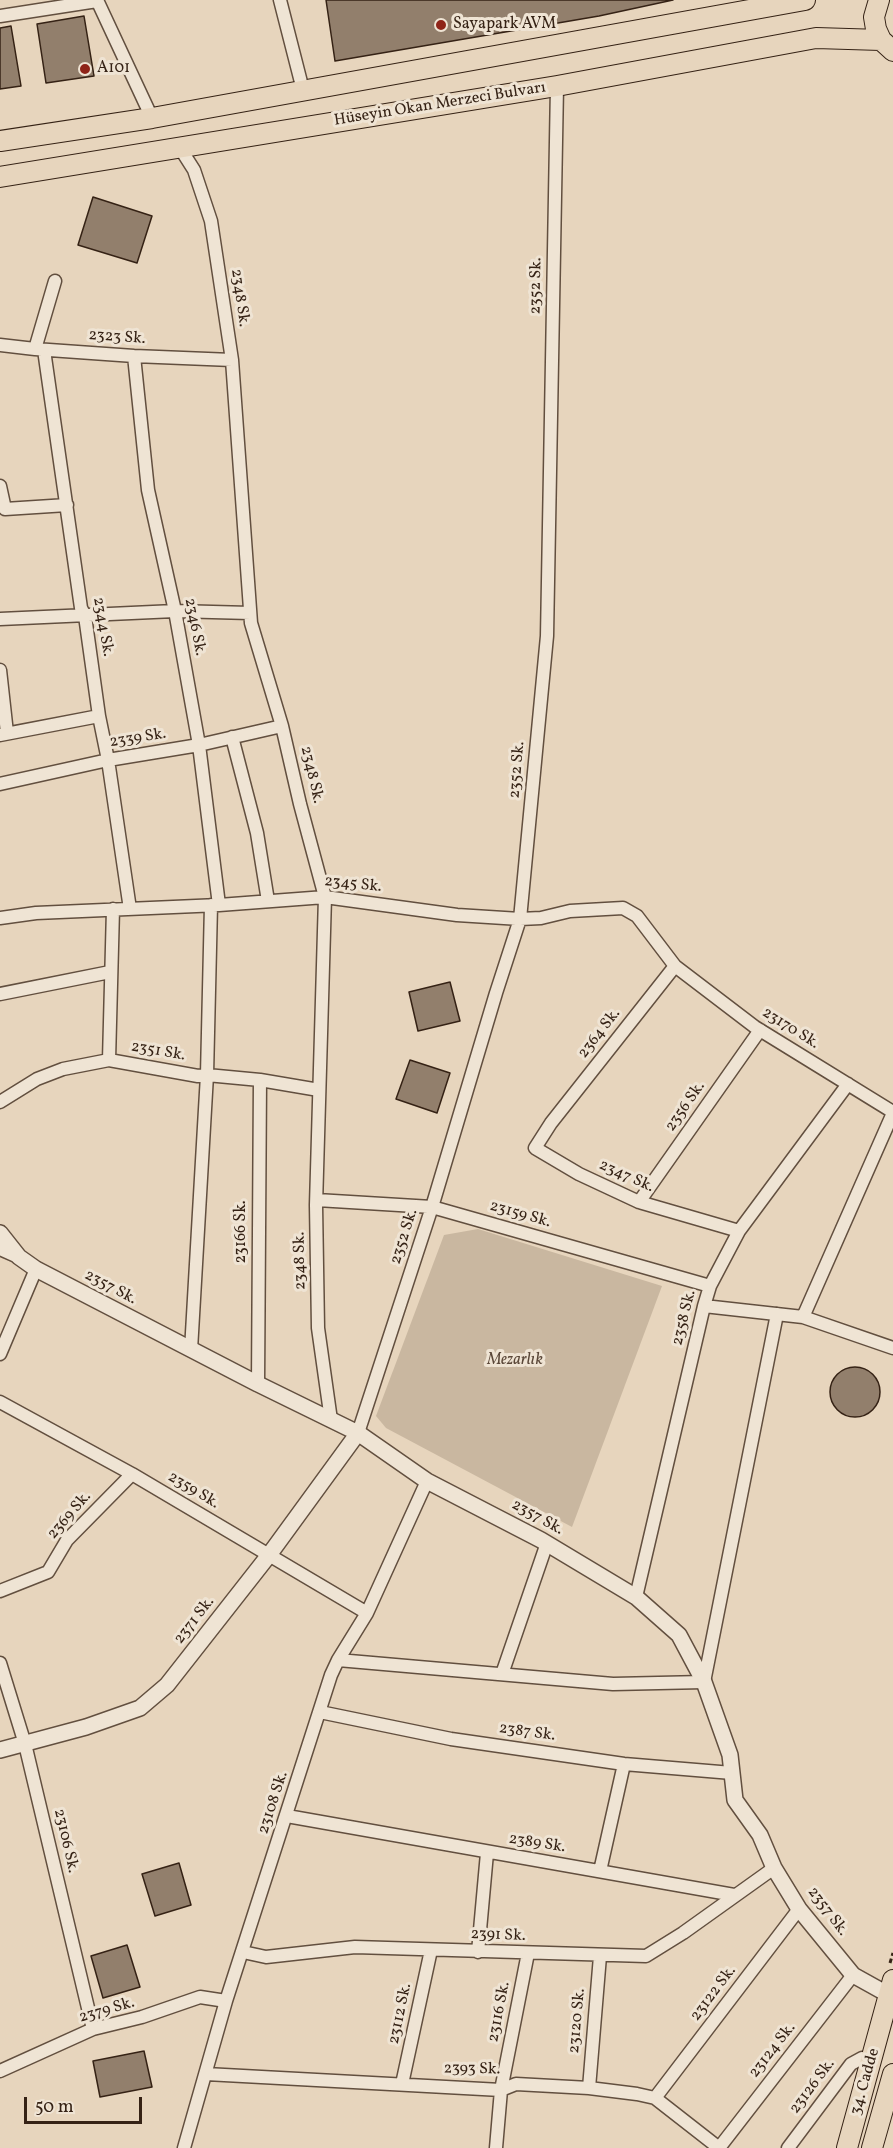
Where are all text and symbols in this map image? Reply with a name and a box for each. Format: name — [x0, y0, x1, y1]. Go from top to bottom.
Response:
place label: Sayapark AVM — [453, 15, 556, 35]
marker: Sayapark AVM — [434, 18, 448, 32]
place label: A101 — [97, 59, 130, 79]
marker: A101 — [78, 62, 92, 76]
street label: Hüseyin Okan Merzeci Bulvarı — [333, 79, 547, 131]
street label: 2352 Sk. — [527, 257, 547, 315]
street label: 2348 Sk. — [225, 268, 253, 328]
street label: 2323 Sk. — [88, 326, 146, 350]
street label: 2344 Sk. — [87, 596, 117, 658]
street label: 2346 Sk. — [179, 597, 209, 657]
street label: 2339 Sk. — [108, 725, 168, 753]
street label: 2352 Sk. — [506, 741, 530, 799]
street label: 2348 Sk. — [295, 744, 327, 806]
street label: 2345 Sk. — [323, 872, 383, 898]
street label: 23170 Sk. — [758, 1004, 822, 1054]
street label: 2364 Sk. — [575, 1005, 625, 1063]
street label: 2351 Sk. — [129, 1038, 187, 1066]
street label: 2356 Sk. — [662, 1078, 710, 1136]
street label: 2347 Sk. — [596, 1156, 656, 1198]
street label: 23159 Sk. — [487, 1197, 553, 1233]
street label: 23166 Sk. — [232, 1200, 252, 1264]
street label: 2352 Sk. — [387, 1207, 423, 1267]
street label: 2348 Sk. — [291, 1232, 311, 1290]
street label: 2357 Sk. — [81, 1266, 139, 1310]
street label: 2358 Sk. — [669, 1288, 701, 1348]
park label: Mezarlık — [487, 1351, 543, 1371]
street label: 2359 Sk. — [164, 1468, 222, 1514]
street label: 2369 Sk. — [44, 1488, 96, 1544]
street label: 2357 Sk. — [508, 1496, 566, 1540]
street label: 2371 Sk. — [171, 1593, 219, 1649]
street label: 2387 Sk. — [498, 1720, 556, 1746]
street label: 23108 Sk. — [255, 1769, 293, 1837]
street label: 23106 Sk. — [48, 1807, 82, 1875]
street label: 2389 Sk. — [507, 1830, 567, 1858]
street label: 2357 Sk. — [802, 1884, 852, 1940]
street label: 2391 Sk. — [470, 1925, 526, 1947]
street label: 23122 Sk. — [687, 1963, 741, 2025]
street label: 23116 Sk. — [485, 1980, 515, 2044]
street label: 23112 Sk. — [385, 1982, 417, 2046]
street label: 23120 Sk. — [566, 1988, 590, 2054]
street label: 2379 Sk. — [77, 1994, 137, 2028]
street label: 23124 Sk. — [746, 2020, 800, 2082]
street label: 34. Cadde — [847, 2046, 885, 2118]
street label: 23126 Sk. — [786, 2056, 840, 2118]
street label: 2393 Sk. — [443, 2060, 501, 2080]
scale bar — [27, 2085, 146, 2123]
text: 50 m — [35, 2095, 74, 2120]

